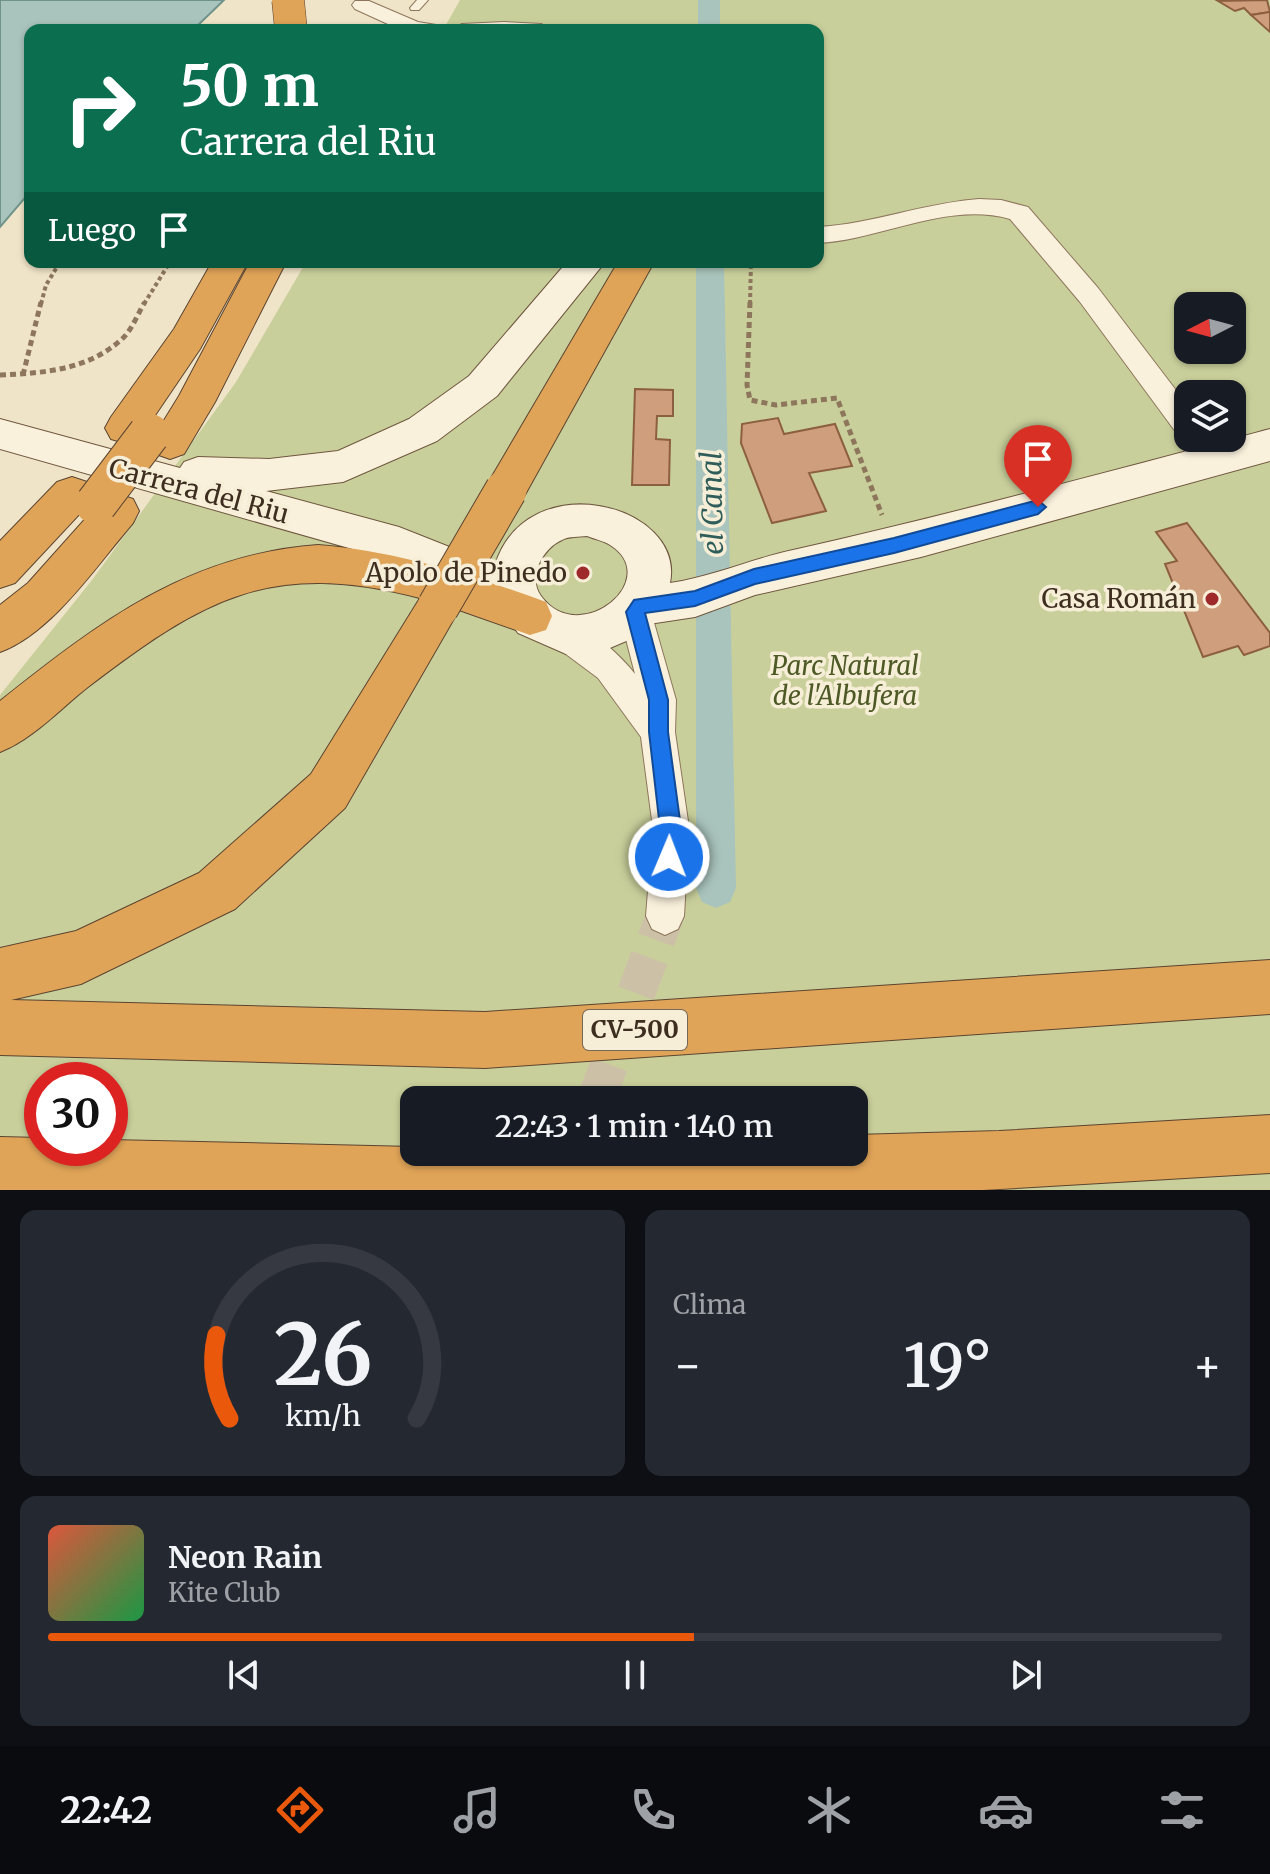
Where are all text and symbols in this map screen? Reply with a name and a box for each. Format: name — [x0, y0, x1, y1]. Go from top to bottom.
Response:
text: 50 m — [180, 51, 319, 121]
icon: right — [48, 56, 152, 160]
text: Carrera del Riu — [180, 120, 437, 165]
icon: arrive — [152, 208, 196, 252]
text: Luego — [48, 211, 136, 249]
north arrow — [1174, 292, 1246, 364]
map controls — [1174, 292, 1246, 452]
button: layers — [1174, 380, 1246, 452]
pin — [1004, 425, 1072, 507]
icon: arrive — [1016, 437, 1060, 481]
street label: Carrera del Riu — [105, 451, 293, 530]
water label: el Canal — [693, 451, 731, 555]
place label: Apolo de Pinedo — [364, 556, 567, 589]
marker: Apolo de Pinedo — [574, 564, 592, 582]
place label: Casa Román — [1042, 582, 1196, 615]
marker: Casa Román — [1203, 590, 1221, 608]
park label: Parc Natural de l'Albufera — [771, 649, 919, 712]
position arrow — [627, 815, 711, 899]
road number: CV-500 — [583, 1010, 687, 1050]
speed limit sign: 30 — [24, 1062, 128, 1166]
text: 22:43 · 1 min · 140 m — [495, 1107, 773, 1145]
text: Clima — [673, 1288, 746, 1321]
text: 26 — [273, 1303, 372, 1408]
text: 19° — [903, 1328, 992, 1403]
text: − — [673, 1338, 702, 1393]
text: + — [1193, 1338, 1222, 1393]
text: km/h — [285, 1398, 360, 1434]
text: Neon Rain — [168, 1538, 322, 1576]
text: Kite Club — [168, 1576, 280, 1609]
icon: previous — [222, 1653, 266, 1697]
icon: pause — [613, 1653, 657, 1697]
icon: next — [1004, 1653, 1048, 1697]
icon: directions — [272, 1782, 328, 1838]
icon: music — [449, 1782, 505, 1838]
icon: phone — [625, 1782, 681, 1838]
icon: climate — [801, 1782, 857, 1838]
icon: car — [978, 1782, 1034, 1838]
icon: filters — [1154, 1782, 1210, 1838]
text: 22:42 — [60, 1788, 152, 1833]

